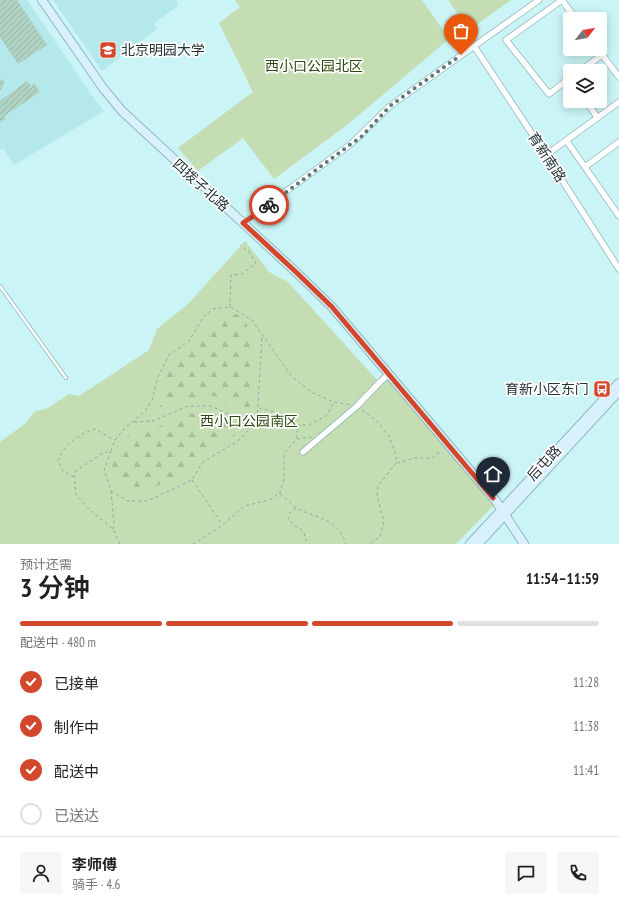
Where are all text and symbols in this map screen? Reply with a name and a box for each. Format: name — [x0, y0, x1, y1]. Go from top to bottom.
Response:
north arrow — [563, 12, 607, 56]
map controls — [563, 12, 607, 108]
pin — [444, 14, 478, 55]
icon: bag — [450, 20, 472, 42]
school or university icon: 北京明园大学 — [98, 40, 118, 60]
place label: 北京明园大学 — [121, 41, 205, 59]
park label: 西小口公园北区 — [265, 57, 363, 75]
button: layers — [563, 64, 607, 108]
street label: 育新南路 — [524, 129, 570, 185]
street label: 四拨子北路 — [169, 155, 233, 215]
courier — [249, 185, 289, 225]
icon: bike — [258, 194, 280, 216]
bus stop icon: 育新小区东门 — [592, 379, 612, 399]
place label: 育新小区东门 — [505, 380, 589, 398]
park label: 西小口公园南区 — [200, 412, 298, 430]
street label: 后屯路 — [523, 442, 565, 484]
pin — [476, 457, 510, 498]
icon: home — [482, 463, 504, 485]
text: 预计还需 — [20, 556, 72, 573]
text: 11:54–11:59 — [526, 569, 599, 588]
text: 3 分钟 — [20, 571, 90, 604]
text: 配送中 · 480 m — [20, 634, 96, 651]
icon: check — [20, 671, 42, 693]
text: 已接单 — [54, 674, 99, 693]
text: 11:28 — [573, 674, 599, 691]
icon: check — [20, 715, 42, 737]
text: 制作中 — [54, 718, 99, 737]
text: 11:38 — [573, 718, 599, 735]
icon: check — [20, 759, 42, 781]
text: 配送中 — [54, 762, 99, 781]
text: 11:41 — [573, 762, 599, 779]
text: 已送达 — [54, 806, 99, 825]
button: person — [20, 852, 62, 894]
button: chat — [505, 852, 547, 894]
button: phone — [557, 852, 599, 894]
text: 李师傅 — [72, 855, 117, 874]
text: 骑手 · 4.6 — [72, 876, 120, 893]

